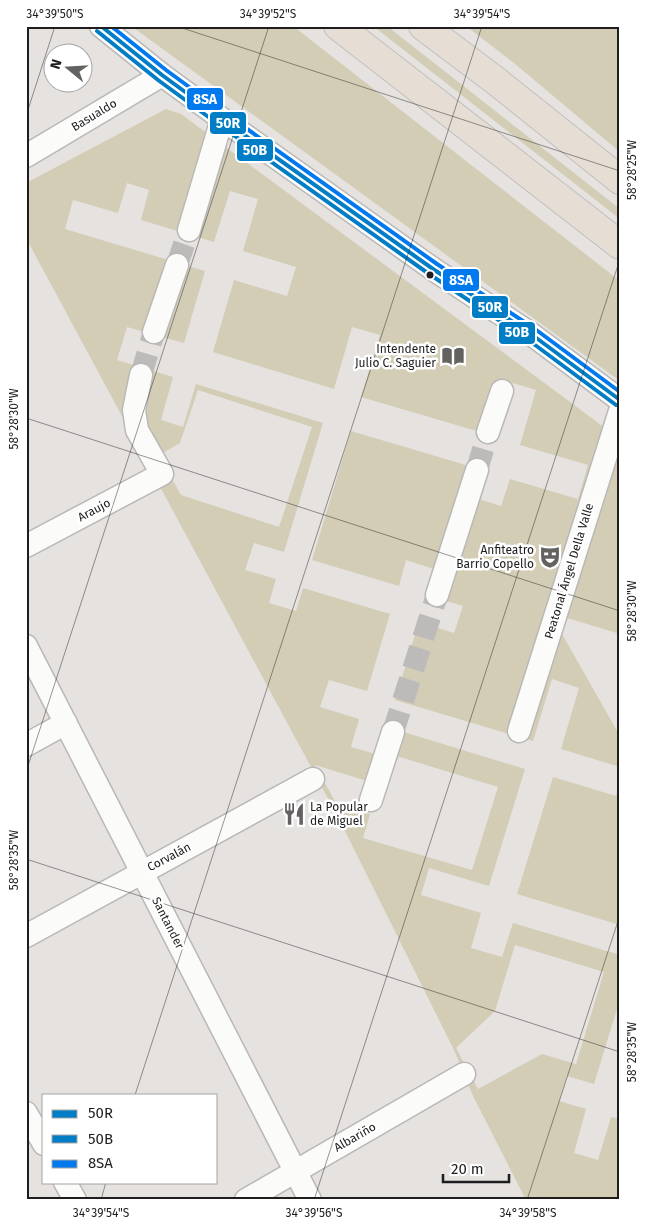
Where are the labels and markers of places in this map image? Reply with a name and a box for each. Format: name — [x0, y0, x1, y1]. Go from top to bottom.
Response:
unlabelled marker — [425, 270, 435, 280]
place label: Intendente Julio C. Saguier — [355, 342, 436, 370]
library icon: Intendente Julio C. Saguier — [440, 343, 466, 369]
place label: Anfiteatro Barrio Copello — [456, 543, 534, 571]
theatre icon: Anfiteatro Barrio Copello — [537, 544, 563, 570]
place label: La Popular de Miguel — [310, 800, 368, 828]
restaurant icon: La Popular de Miguel — [281, 801, 307, 827]

